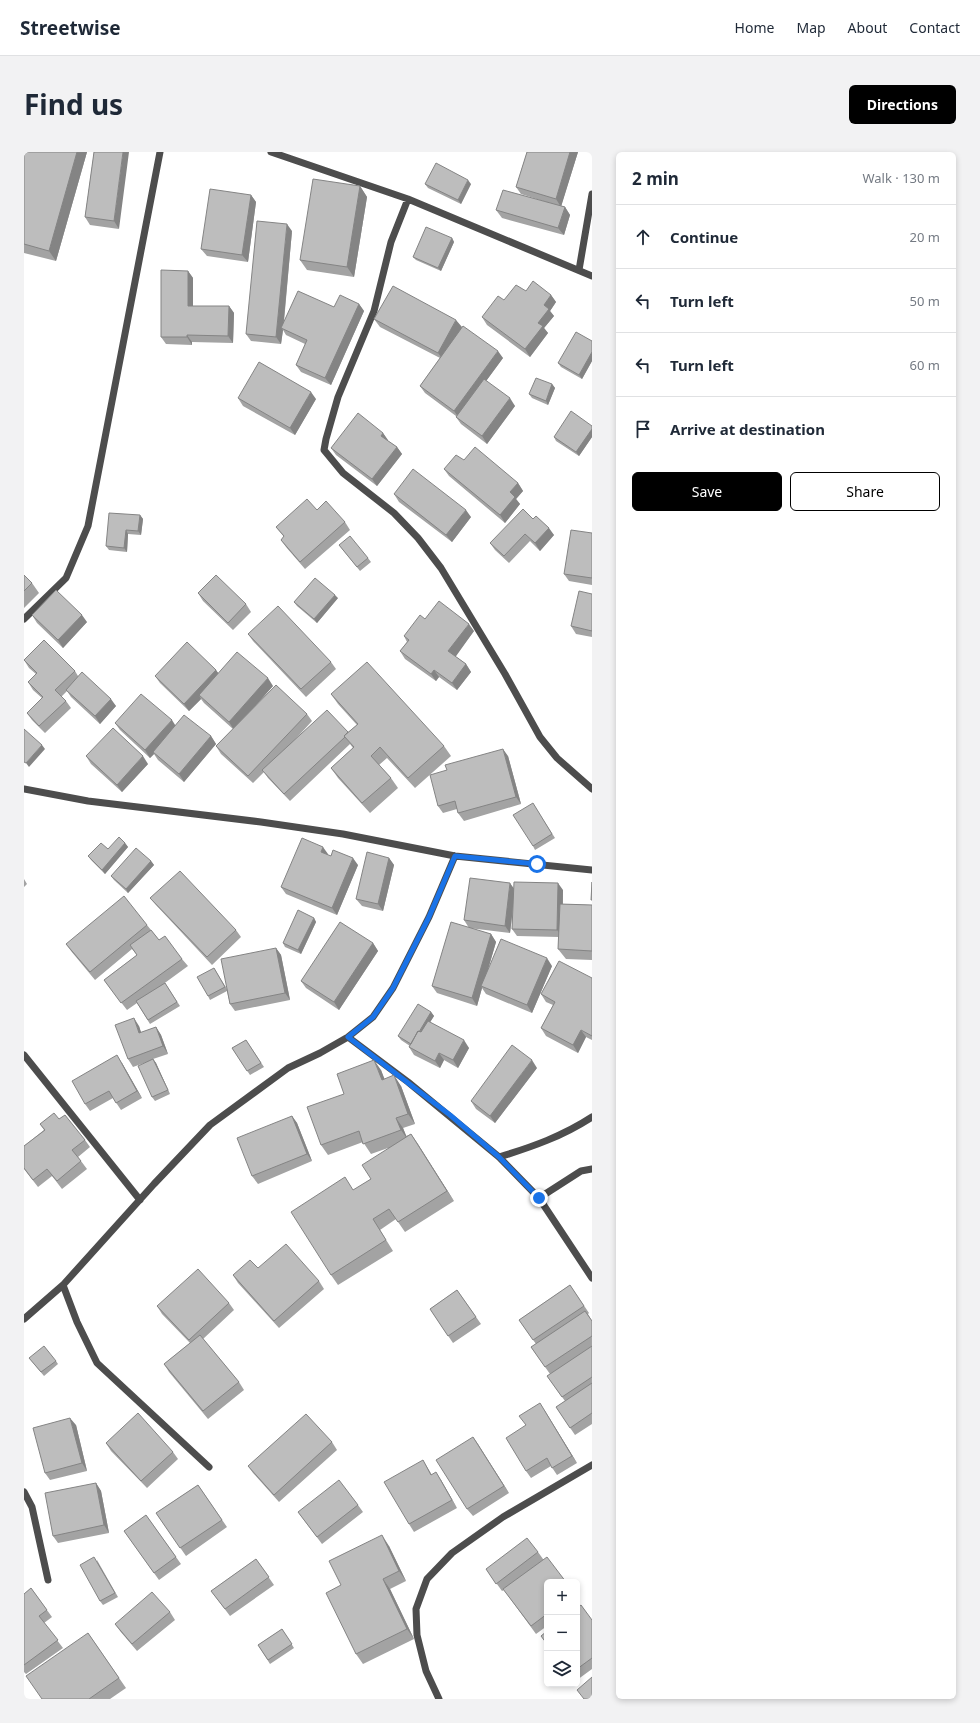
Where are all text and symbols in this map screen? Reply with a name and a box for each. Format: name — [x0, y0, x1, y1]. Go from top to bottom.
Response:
text: Streetwise — [20, 15, 121, 41]
text: Home — [735, 18, 774, 37]
text: Map — [796, 18, 826, 37]
text: About — [848, 18, 887, 37]
text: Contact — [909, 18, 960, 37]
text: Find us — [24, 85, 123, 123]
button: Directions — [849, 85, 956, 124]
text: 2 min — [632, 167, 679, 190]
text: Walk · 130 m — [862, 169, 940, 187]
icon: ahead — [632, 226, 654, 248]
text: Continue — [670, 227, 738, 247]
text: 20 m — [910, 228, 940, 246]
icon: left — [632, 290, 654, 312]
text: Turn left — [670, 291, 734, 311]
text: 50 m — [910, 292, 940, 310]
icon: left — [632, 354, 654, 376]
text: Turn left — [670, 355, 734, 375]
text: 60 m — [910, 356, 940, 374]
icon: arrive — [632, 418, 654, 440]
text: Arrive at destination — [670, 419, 825, 439]
button: Save — [632, 472, 782, 511]
button: Share — [790, 472, 940, 511]
route start — [528, 855, 546, 873]
route end — [530, 1189, 548, 1207]
map controls — [544, 1579, 580, 1687]
button: + — [544, 1579, 580, 1615]
button: − — [544, 1615, 580, 1651]
button: layers — [544, 1651, 580, 1687]

